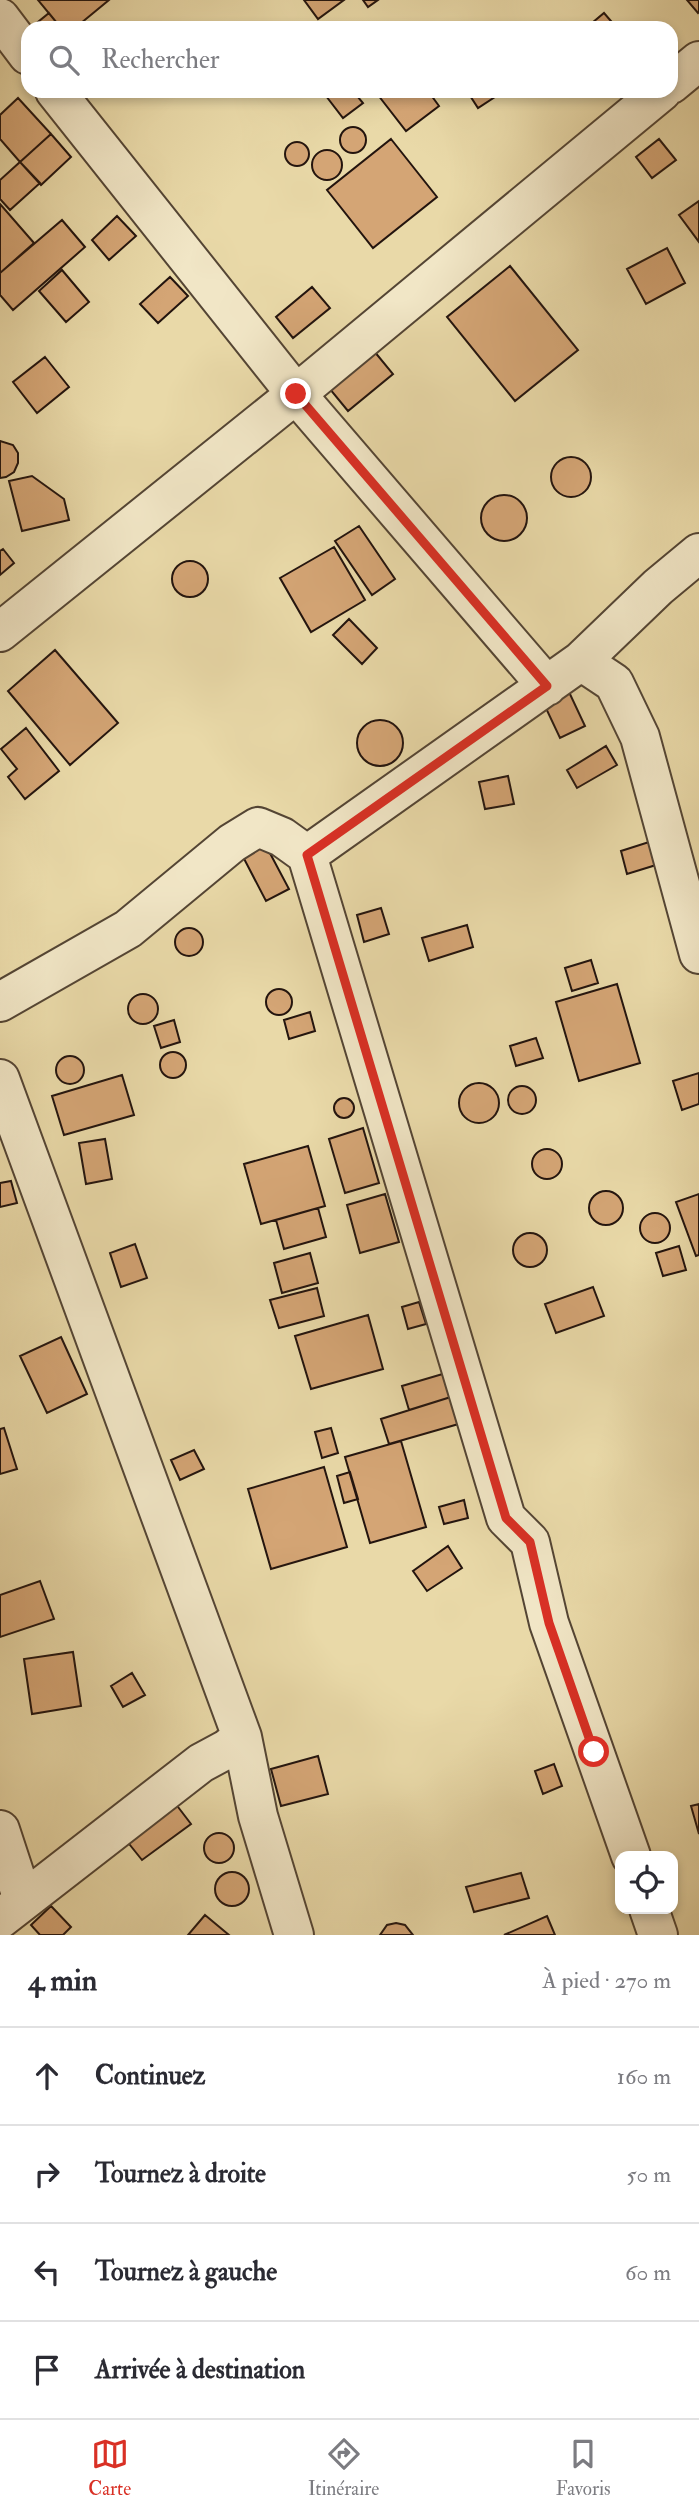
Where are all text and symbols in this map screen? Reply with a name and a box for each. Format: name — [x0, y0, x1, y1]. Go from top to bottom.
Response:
search box — [21, 21, 678, 98]
icon: search — [45, 41, 83, 79]
text: Rechercher — [101, 44, 220, 76]
route end — [280, 378, 311, 409]
route start — [578, 1736, 609, 1767]
map controls — [615, 1851, 678, 1914]
button: locate — [615, 1851, 678, 1914]
text: 4 min — [28, 1962, 97, 1999]
text: À pied · 270 m — [542, 1966, 671, 1995]
icon: ahead — [28, 2057, 66, 2095]
text: Continuez — [95, 2060, 205, 2092]
text: 160 m — [617, 2062, 671, 2091]
icon: right — [28, 2155, 66, 2193]
text: Tournez à droite — [95, 2158, 266, 2190]
text: 50 m — [627, 2160, 671, 2189]
icon: left — [28, 2253, 66, 2291]
text: Tournez à gauche — [95, 2256, 277, 2288]
text: 60 m — [625, 2258, 671, 2287]
icon: arrive — [28, 2351, 66, 2389]
text: Arrivée à destination — [95, 2354, 305, 2386]
tab: Carte — [88, 2435, 131, 2501]
tab: Itinéraire — [308, 2435, 379, 2501]
tab: Favoris — [556, 2435, 611, 2501]

